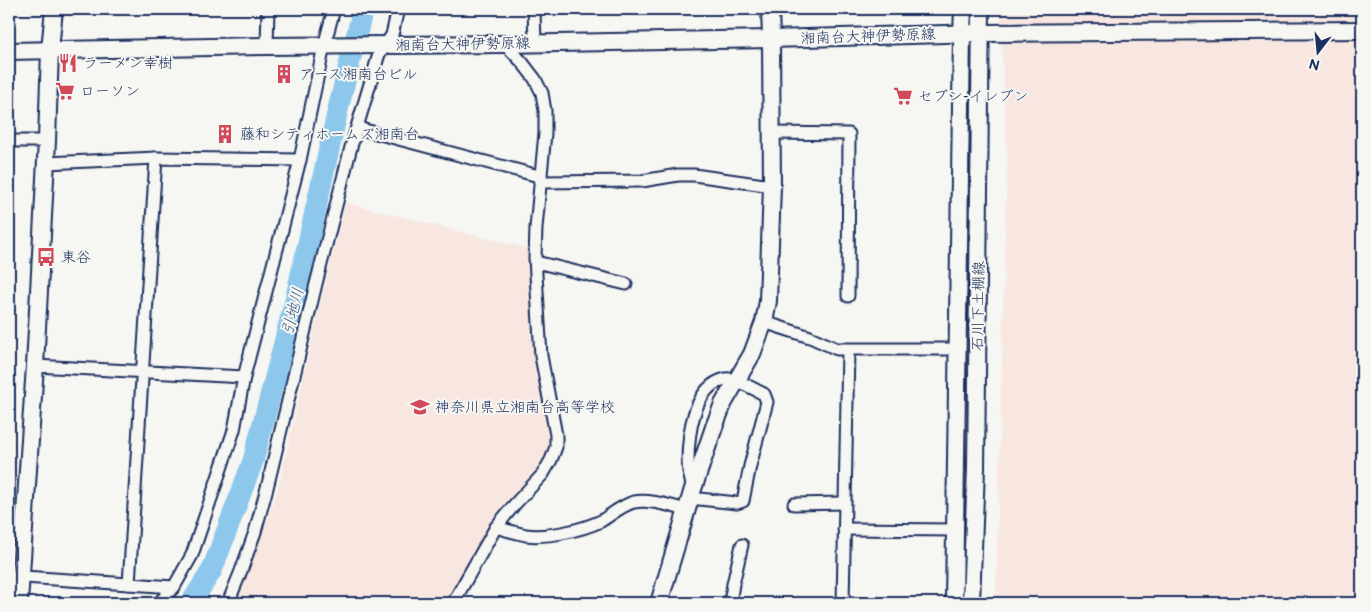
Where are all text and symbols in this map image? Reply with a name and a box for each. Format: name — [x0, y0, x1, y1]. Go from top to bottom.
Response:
street label: 湘南台大神伊勢原線 — [800, 25, 936, 48]
north arrow — [1294, 28, 1344, 78]
street label: 湘南台大神伊勢原線 — [395, 34, 531, 55]
restaurant icon: ラーメン幸樹 — [57, 52, 79, 74]
place label: ラーメン幸樹 — [83, 54, 173, 73]
text: N — [1307, 54, 1322, 74]
building icon: アース湘南台ビル — [273, 63, 295, 85]
place label: アース湘南台ビル — [299, 65, 417, 84]
supermarket icon: ローソン — [54, 80, 76, 102]
place label: ローソン — [80, 82, 140, 101]
supermarket icon: セブン-イレブン — [892, 85, 914, 107]
place label: セブン-イレブン — [918, 87, 1029, 106]
building icon: 藤和シティホームズ湘南台 — [214, 123, 236, 145]
place label: 藤和シティホームズ湘南台 — [240, 125, 419, 144]
bus stop icon: 東谷 — [35, 246, 57, 268]
place label: 東谷 — [61, 248, 91, 267]
street label: 石川下土棚線 — [968, 261, 989, 351]
water label: 引地川 — [278, 286, 308, 337]
school or university icon: 神奈川県立湘南台高等学校 — [409, 396, 431, 418]
place label: 神奈川県立湘南台高等学校 — [435, 398, 615, 417]

